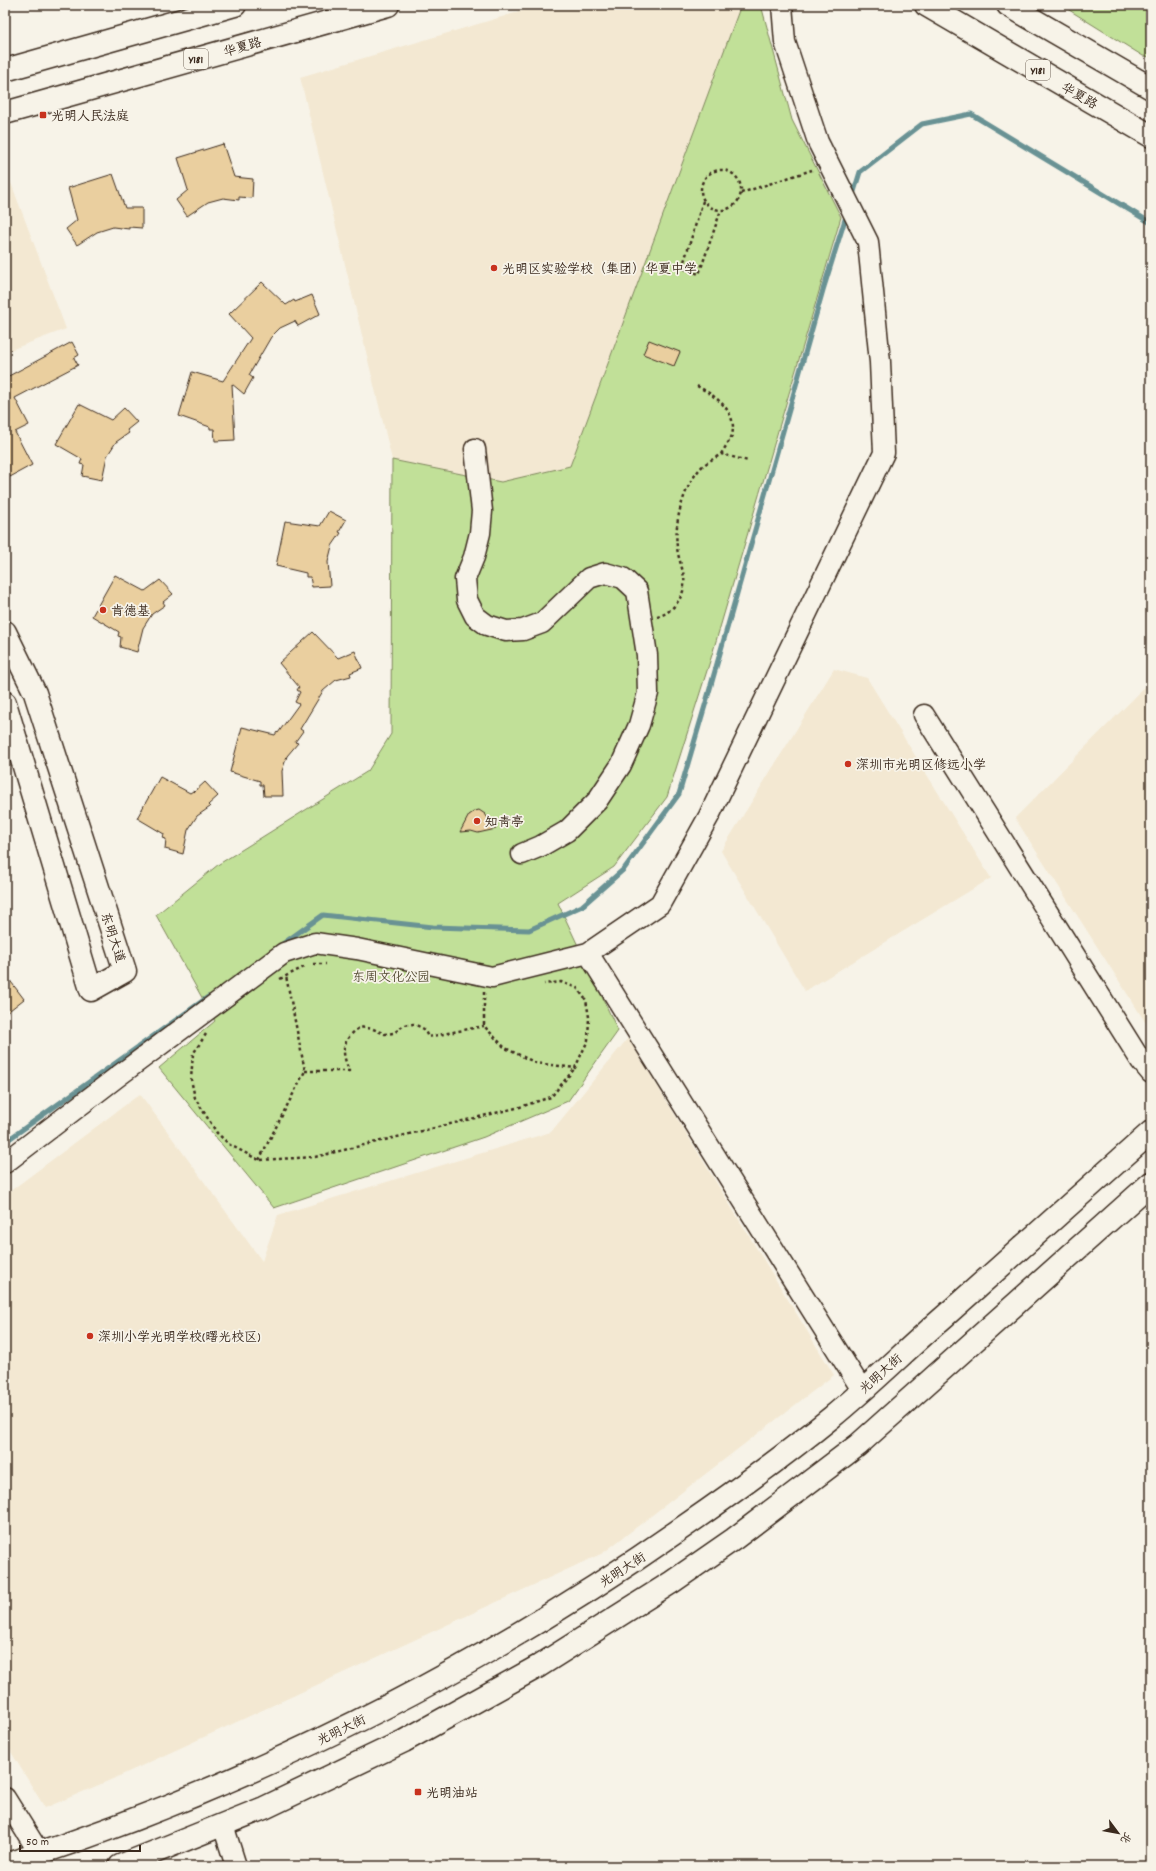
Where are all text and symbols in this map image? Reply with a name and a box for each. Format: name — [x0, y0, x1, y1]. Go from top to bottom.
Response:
street label: 华夏路 — [221, 34, 264, 63]
road number: Y181 — [184, 49, 208, 69]
road number: Y181 — [1026, 60, 1050, 80]
street label: 华夏路 — [1057, 79, 1100, 115]
place label: 光明人民法庭 — [51, 108, 129, 127]
marker: 光明人民法庭 — [38, 110, 48, 120]
place label: 光明区实验学校（集团）华夏中学 — [502, 261, 697, 280]
marker: 光明区实验学校（集团）华夏中学 — [489, 263, 499, 273]
place label: 肯德基 — [111, 603, 150, 622]
marker: 肯德基 — [98, 605, 108, 615]
place label: 深圳市光明区修远小学 — [856, 757, 986, 776]
marker: 深圳市光明区修远小学 — [843, 759, 853, 769]
place label: 知青亭 — [485, 814, 524, 833]
marker: 知青亭 — [472, 816, 482, 826]
street label: 东明大道 — [95, 910, 129, 965]
park label: 东周文化公园 — [352, 969, 430, 988]
place label: 深圳小学光明学校(曙光校区) — [98, 1329, 261, 1348]
marker: 深圳小学光明学校(曙光校区) — [85, 1331, 95, 1341]
street label: 光明大街 — [856, 1350, 907, 1399]
street label: 光明大街 — [596, 1549, 650, 1593]
street label: 光明大街 — [315, 1711, 370, 1751]
place label: 光明油站 — [426, 1785, 478, 1804]
marker: 光明油站 — [413, 1787, 423, 1797]
north arrow — [1098, 1813, 1138, 1853]
scale bar — [20, 1827, 140, 1853]
text: 北 — [1115, 1828, 1134, 1846]
text: 50 m — [26, 1834, 49, 1851]

